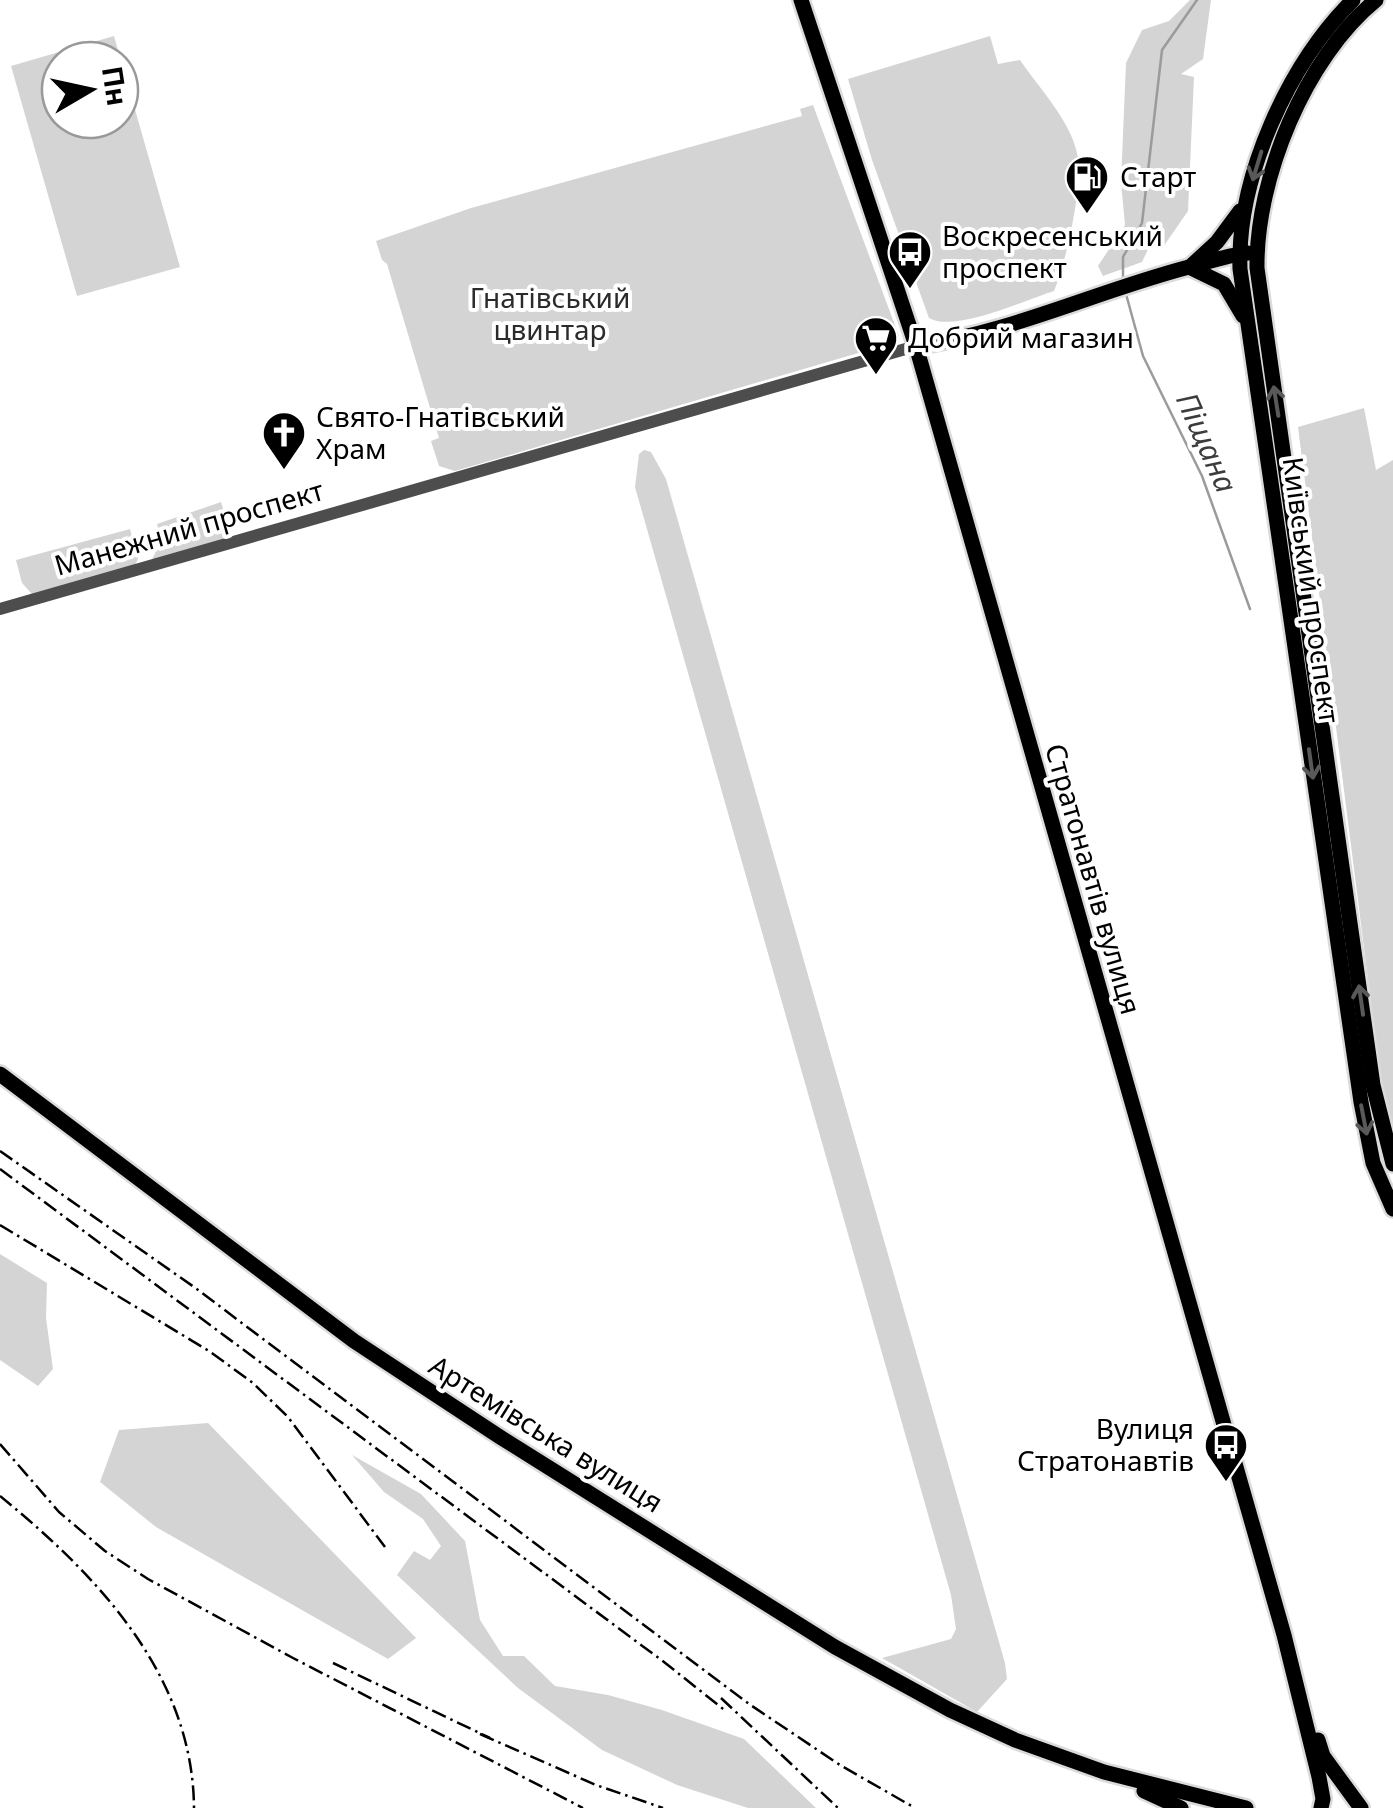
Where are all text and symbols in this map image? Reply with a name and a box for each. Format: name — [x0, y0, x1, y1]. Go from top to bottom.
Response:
north arrow — [40, 40, 140, 140]
text: Пн — [94, 63, 138, 109]
one-way arrow — [1247, 150, 1265, 182]
fuel station icon: Старт — [1064, 154, 1110, 215]
place label: Старт — [1120, 157, 1196, 195]
place label: Воскресенський проспект — [942, 216, 1163, 286]
bus stop icon: Воскресенський проспект — [887, 229, 933, 290]
park label: Гнатівський цвинтар — [470, 278, 630, 348]
supermarket icon: Добрий магазин — [853, 315, 899, 376]
place label: Добрий магазин — [908, 318, 1134, 356]
water label: Піщана — [1167, 386, 1248, 499]
one-way arrow — [1266, 386, 1285, 418]
place label: Свято-Гнатівський Храм — [316, 397, 565, 467]
church icon: Свято-Гнатівський Храм — [261, 410, 307, 471]
street label: Київський проспект — [1274, 454, 1349, 726]
street label: Манежний проспект — [50, 470, 328, 584]
street label: Стратонавтів вулиця — [1037, 739, 1151, 1018]
one-way arrow — [1303, 747, 1321, 779]
one-way arrow — [1352, 985, 1370, 1017]
one-way arrow — [1356, 1103, 1375, 1135]
street label: Артемівська вулиця — [422, 1346, 671, 1521]
place label: Вулиця Стратонавтів — [1017, 1409, 1194, 1479]
bus stop icon: Вулиця Стратонавтів — [1203, 1422, 1249, 1483]

